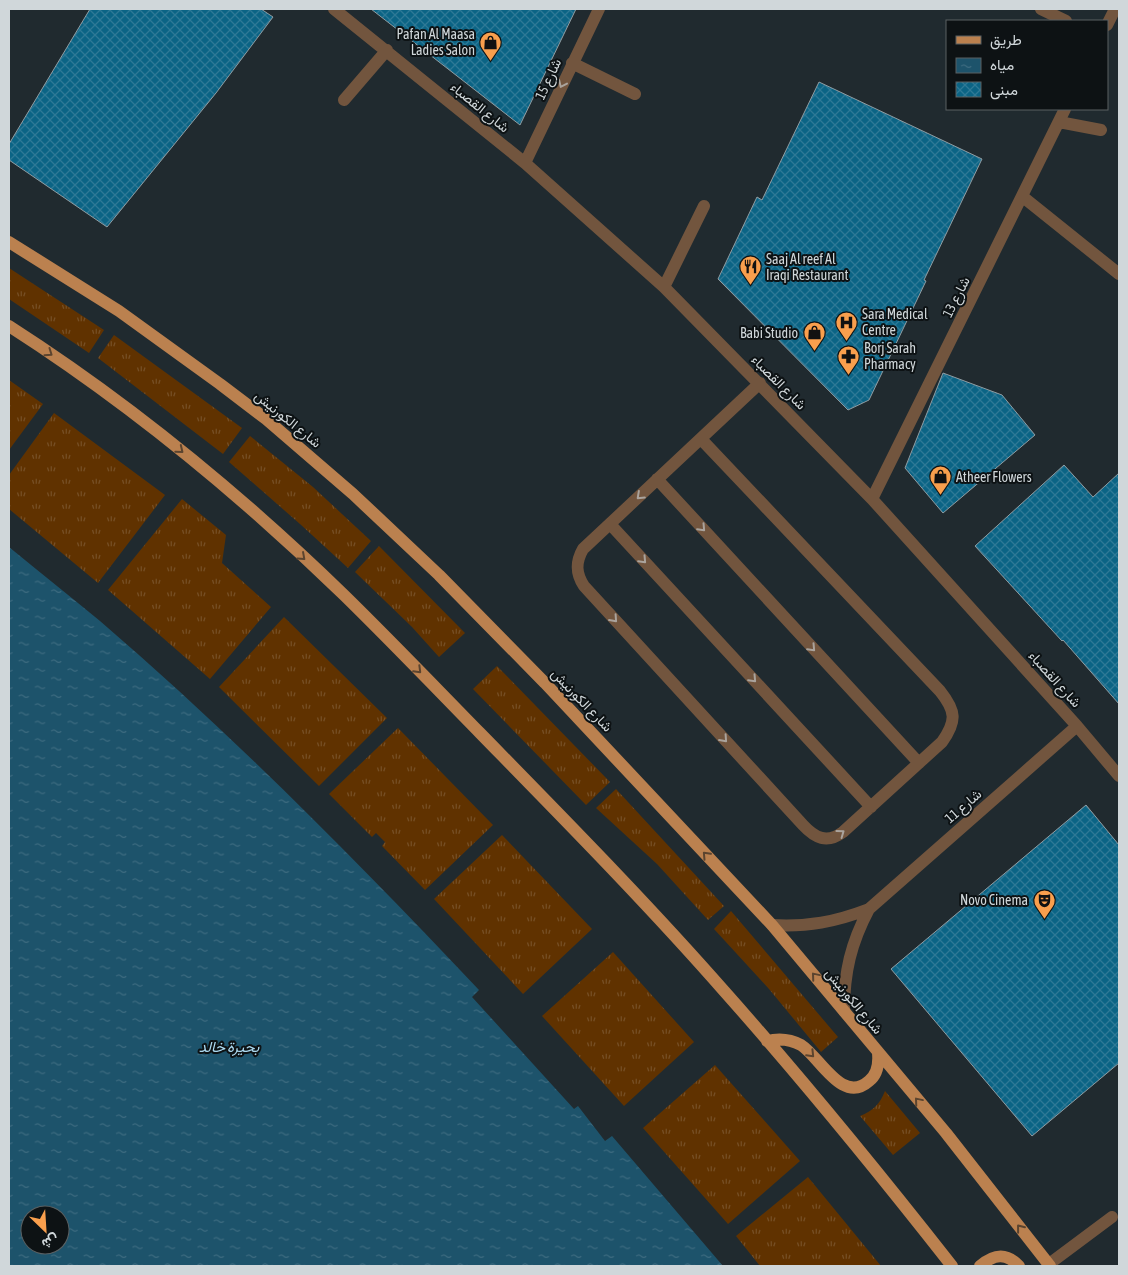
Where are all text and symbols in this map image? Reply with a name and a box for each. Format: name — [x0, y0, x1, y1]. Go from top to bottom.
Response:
legend — [946, 20, 1108, 110]
place label: Pafan Al Maasa Ladies Salon — [396, 26, 475, 58]
shop icon: Pafan Al Maasa Ladies Salon — [479, 30, 503, 61]
text: طريق — [990, 31, 1022, 50]
street label: شارع 15 — [532, 56, 567, 103]
text: مياه — [990, 56, 1014, 74]
street label: شارع القصباء — [446, 79, 512, 138]
one-way arrow — [558, 79, 568, 88]
text: مبنى — [990, 81, 1018, 100]
place label: Saaj Al reef Al Iraqi Restaurant — [766, 251, 849, 283]
restaurant icon: Saaj Al reef Al Iraqi Restaurant — [738, 255, 762, 286]
street label: شارع 13 — [939, 274, 976, 321]
place label: Sara Medical Centre — [862, 306, 928, 338]
hospital icon: Sara Medical Centre — [834, 310, 858, 341]
shop icon: Babi Studio — [802, 321, 826, 352]
place label: Babi Studio — [740, 325, 798, 341]
place label: Borj Sarah Pharmacy — [864, 340, 916, 372]
pharmacy icon: Borj Sarah Pharmacy — [836, 344, 860, 375]
one-way arrow — [44, 347, 53, 356]
street label: شارع القصباء — [746, 351, 810, 415]
street label: شارع الكورنيش — [250, 387, 324, 453]
one-way arrow — [174, 444, 183, 453]
shop icon: Atheer Flowers — [928, 465, 952, 496]
place label: Atheer Flowers — [956, 469, 1032, 485]
one-way arrow — [636, 490, 645, 499]
one-way arrow — [696, 522, 705, 531]
one-way arrow — [297, 551, 306, 560]
one-way arrow — [637, 554, 646, 563]
one-way arrow — [608, 613, 617, 622]
one-way arrow — [806, 642, 815, 651]
street label: شارع القصباء — [1023, 647, 1085, 713]
one-way arrow — [412, 664, 421, 673]
street label: شارع الكورنيش — [546, 665, 616, 737]
one-way arrow — [747, 674, 756, 683]
one-way arrow — [718, 733, 727, 742]
street label: شارع 11 — [941, 786, 987, 828]
one-way arrow — [835, 830, 845, 839]
one-way arrow — [703, 851, 712, 860]
theatre icon: Novo Cinema — [1032, 888, 1056, 919]
place label: Novo Cinema — [960, 892, 1028, 908]
street label: شارع الكورنيش — [820, 965, 886, 1039]
one-way arrow — [812, 973, 820, 982]
water label: بحيرة خالد — [199, 1038, 260, 1056]
one-way arrow — [805, 1049, 814, 1058]
one-way arrow — [916, 1098, 924, 1107]
north arrow — [20, 1205, 70, 1255]
one-way arrow — [1017, 1225, 1025, 1234]
text: ش — [39, 1230, 62, 1253]

